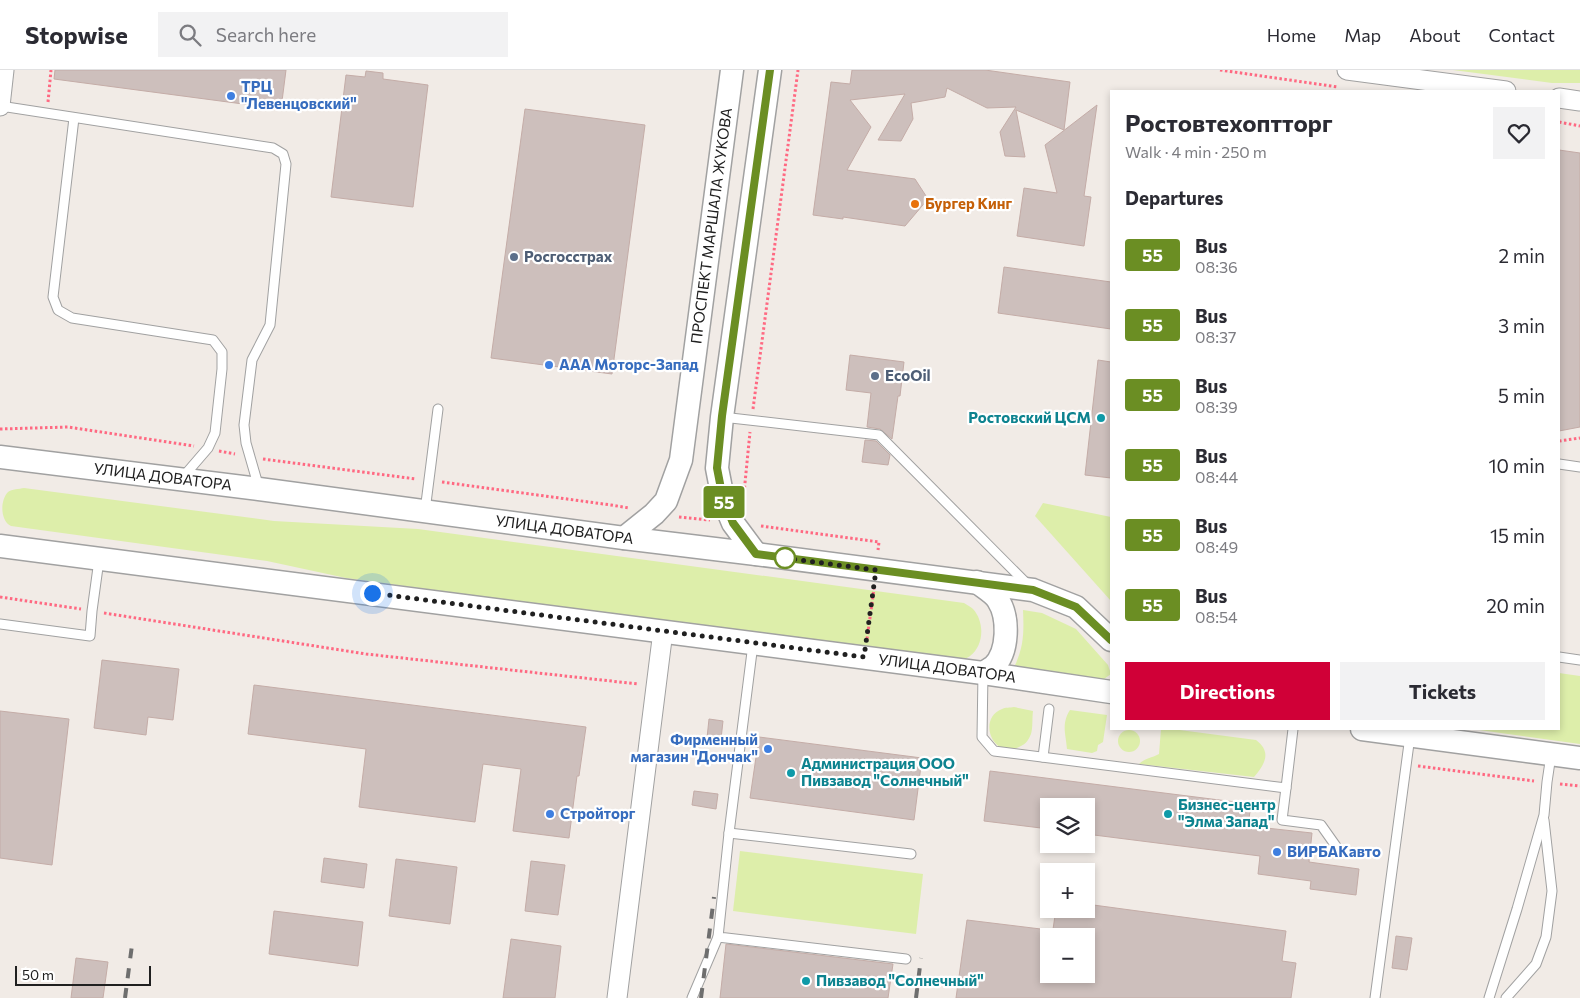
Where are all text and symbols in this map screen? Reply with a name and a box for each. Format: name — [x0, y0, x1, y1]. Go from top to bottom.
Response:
search box — [158, 12, 508, 57]
text: Stopwise — [25, 20, 128, 49]
icon: search — [176, 21, 204, 49]
text: Search here — [216, 23, 316, 46]
text: Home — [1267, 24, 1316, 46]
text: Map — [1344, 24, 1381, 46]
text: About — [1409, 24, 1461, 46]
text: Contact — [1489, 24, 1555, 46]
place label: ТРЦ "Левенцовский" — [241, 77, 357, 112]
marker: ТРЦ "Левенцовский" — [225, 90, 237, 102]
street label: ПРОСПЕКТ МАРШАЛА ЖУКОВА — [686, 106, 735, 345]
button: heart — [1493, 107, 1545, 159]
text: Ростовтехоптторг — [1125, 108, 1333, 137]
text: Walk · 4 min · 250 m — [1125, 142, 1267, 161]
text: Departures — [1125, 186, 1223, 209]
place label: Бургер Кинг — [925, 194, 1012, 212]
marker: Бургер Кинг — [909, 198, 921, 210]
text: Bus — [1195, 234, 1227, 257]
text: 55 — [1142, 244, 1163, 266]
text: 2 min — [1498, 244, 1545, 267]
place label: Росгосстрах — [524, 247, 613, 265]
marker: Росгосстрах — [508, 251, 520, 263]
text: 08:36 — [1195, 257, 1238, 276]
text: Bus — [1195, 304, 1227, 327]
text: 55 — [1142, 314, 1163, 336]
text: 3 min — [1498, 314, 1545, 337]
text: 08:37 — [1195, 327, 1236, 346]
place label: ААА Моторс-Запад — [559, 355, 699, 373]
marker: ААА Моторс-Запад — [543, 359, 555, 371]
place label: EcoOil — [885, 366, 931, 384]
marker: EcoOil — [869, 370, 881, 382]
text: Bus — [1195, 374, 1227, 397]
text: 55 — [1142, 384, 1163, 406]
text: 5 min — [1498, 384, 1545, 407]
text: 08:39 — [1195, 397, 1238, 416]
place label: Ростовский ЦСМ — [968, 408, 1091, 426]
marker: Ростовский ЦСМ — [1095, 412, 1107, 424]
text: Bus — [1195, 444, 1227, 467]
text: 55 — [1142, 454, 1163, 476]
text: 10 min — [1488, 454, 1545, 477]
street label: УЛИЦА ДОВАТОРА — [93, 459, 233, 494]
text: 08:44 — [1195, 467, 1238, 486]
line badge: 55 — [702, 486, 746, 518]
text: 55 — [714, 491, 735, 513]
street label: УЛИЦА ДОВАТОРА — [494, 511, 634, 547]
text: Bus — [1195, 514, 1227, 537]
text: 55 — [1142, 524, 1163, 546]
text: 15 min — [1490, 524, 1545, 547]
text: 08:49 — [1195, 537, 1238, 556]
unlabelled marker — [774, 547, 796, 569]
your location — [360, 581, 385, 606]
text: Bus — [1195, 584, 1227, 607]
text: 55 — [1142, 594, 1163, 616]
text: 20 min — [1486, 594, 1545, 617]
text: 08:54 — [1195, 607, 1238, 626]
street label: УЛИЦА ДОВАТОРА — [877, 650, 1018, 686]
button: Directions — [1125, 662, 1330, 720]
button: Tickets — [1340, 662, 1545, 720]
place label: Фирменный магазин "Дончак" — [630, 730, 758, 765]
marker: Фирменный магазин "Дончак" — [762, 743, 774, 755]
place label: Администрация ООО Пивзавод "Солнечный" — [801, 754, 969, 789]
marker: Администрация ООО Пивзавод "Солнечный" — [785, 767, 797, 779]
place label: Бизнес-центр "Элма Запад" — [1178, 795, 1276, 830]
map controls — [1040, 798, 1095, 983]
button: layers — [1040, 798, 1095, 853]
place label: Стройторг — [560, 804, 636, 822]
marker: Стройторг — [544, 808, 556, 820]
marker: Бизнес-центр "Элма Запад" — [1162, 808, 1174, 820]
place label: ВИРБАКавто — [1287, 842, 1381, 860]
marker: ВИРБАКавто — [1271, 846, 1283, 858]
button: + — [1040, 863, 1095, 918]
button: − — [1040, 928, 1095, 983]
scale bar — [15, 963, 151, 986]
text: 50 m — [22, 966, 54, 983]
place label: Пивзавод "Солнечный" — [816, 971, 984, 989]
marker: Пивзавод "Солнечный" — [800, 975, 812, 987]

